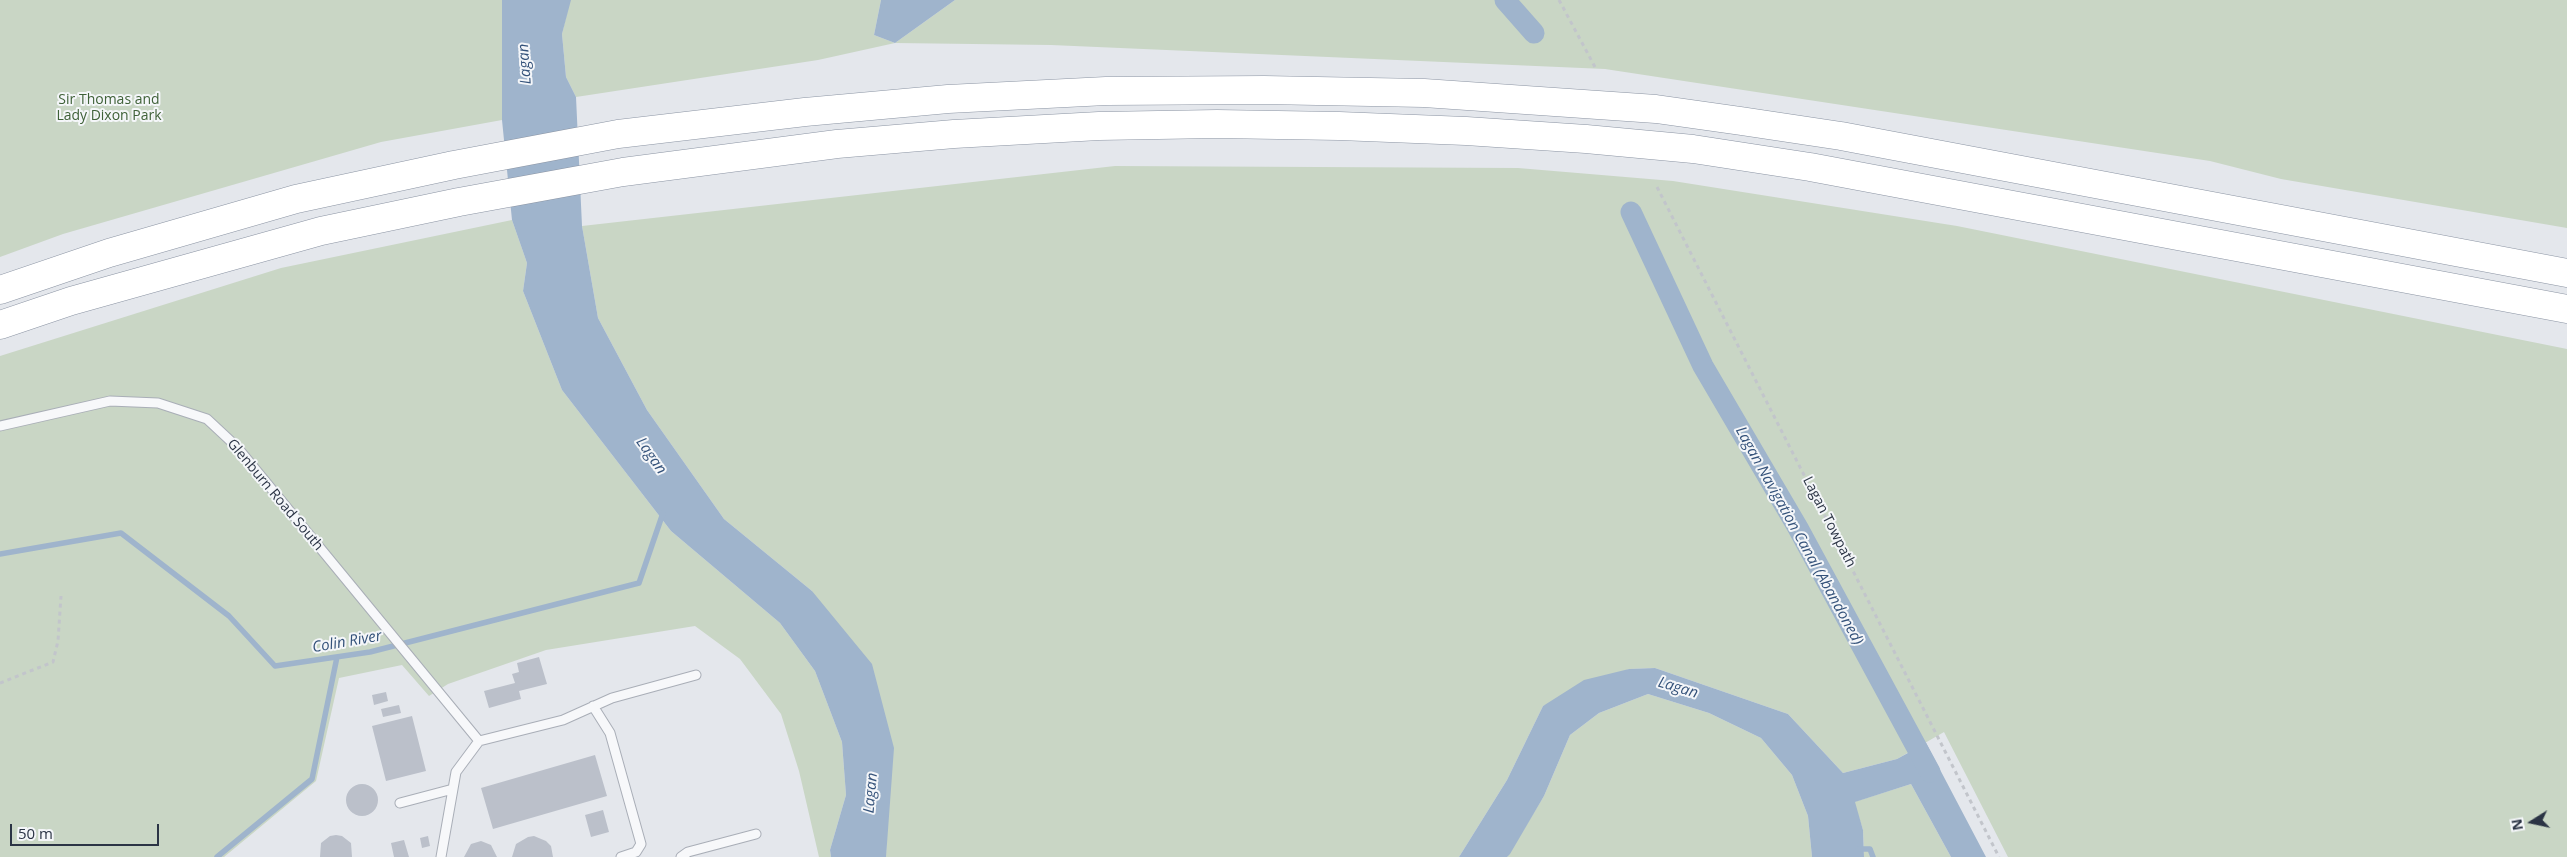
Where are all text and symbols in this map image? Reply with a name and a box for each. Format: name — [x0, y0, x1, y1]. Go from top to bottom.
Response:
water label: Lagan — [515, 43, 535, 85]
park label: Sir Thomas and Lady Dixon Park — [56, 92, 162, 124]
water label: Lagan Navigation Canal (Abandoned) — [1731, 424, 1867, 648]
water label: Lagan — [632, 434, 670, 478]
street label: Glenburn Road South — [223, 436, 327, 554]
street label: Lagan Towpath — [1799, 474, 1859, 570]
water label: Colin River — [311, 627, 383, 657]
water label: Lagan — [1656, 673, 1700, 703]
water label: Lagan — [860, 772, 882, 814]
north arrow — [2507, 797, 2557, 847]
scale bar — [12, 814, 161, 846]
text: N — [2506, 817, 2527, 832]
text: 50 m — [18, 823, 53, 843]

